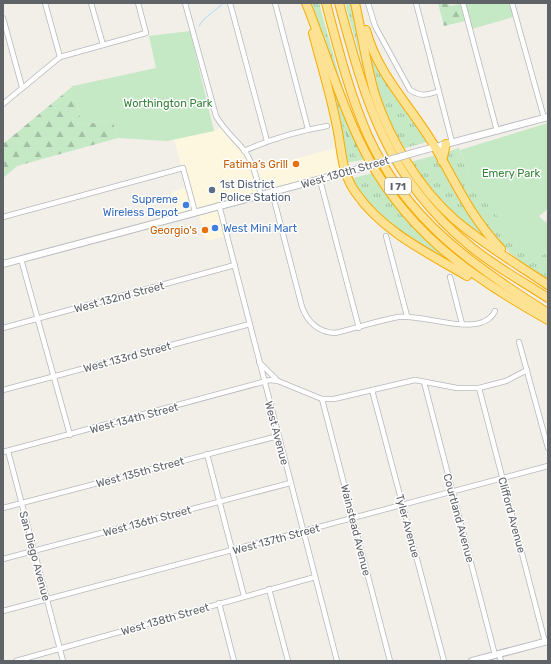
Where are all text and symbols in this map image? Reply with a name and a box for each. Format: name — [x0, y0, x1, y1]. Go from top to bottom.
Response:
park label: Worthington Park — [124, 97, 213, 110]
street label: West 130th Street — [300, 153, 391, 191]
place label: Fatima’s Grill — [223, 158, 288, 171]
marker: Fatima’s Grill — [291, 159, 301, 169]
park label: Emery Park — [482, 167, 540, 180]
place label: 1st District Police Station — [220, 178, 291, 204]
road number: I 71 — [385, 178, 411, 194]
marker: 1st District Police Station — [207, 185, 217, 195]
place label: Supreme Wireless Depot — [103, 193, 179, 219]
marker: Supreme Wireless Depot — [181, 200, 191, 210]
place label: West Mini Mart — [223, 222, 298, 235]
marker: West Mini Mart — [210, 223, 220, 233]
place label: Georgio's — [150, 224, 197, 237]
marker: Georgio's — [200, 225, 210, 235]
street label: West 132nd Street — [73, 279, 166, 316]
street label: West 133rd Street — [82, 339, 173, 375]
street label: West 134th Street — [88, 400, 180, 437]
street label: West Avenue — [262, 400, 291, 466]
street label: West 135th Street — [95, 454, 186, 490]
street label: Courtland Avenue — [440, 472, 477, 564]
street label: Clifford Avenue — [495, 476, 528, 554]
street label: Wainstead Avenue — [338, 483, 373, 577]
street label: Tyler Avenue — [393, 493, 422, 559]
street label: West 136th Street — [102, 503, 193, 540]
street label: San Diego Avenue — [16, 510, 53, 602]
street label: West 137th Street — [231, 521, 322, 557]
street label: West 138th Street — [120, 600, 211, 638]

